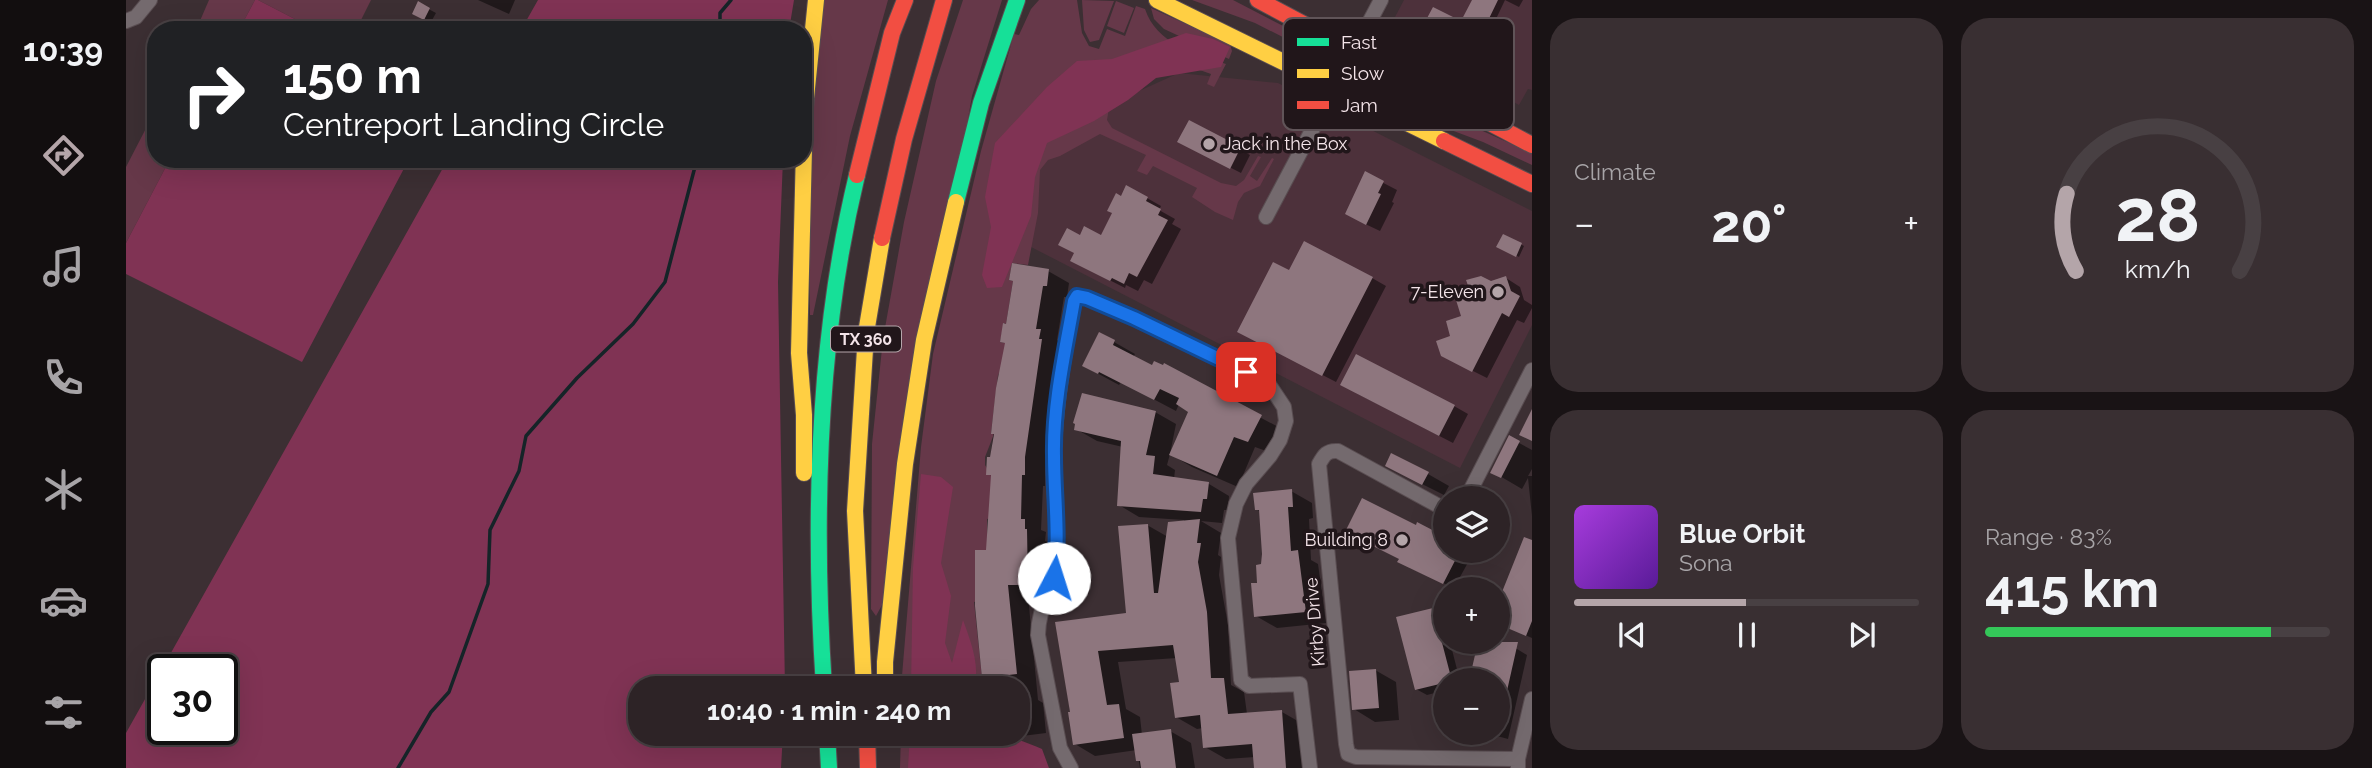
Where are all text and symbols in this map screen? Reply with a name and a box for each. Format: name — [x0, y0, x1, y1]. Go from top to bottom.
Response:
legend — [1283, 18, 1514, 130]
text: 10:39 — [23, 31, 103, 68]
text: Fast — [1341, 31, 1377, 53]
text: 150 m — [283, 47, 422, 104]
icon: right — [168, 49, 259, 140]
text: Slow — [1341, 62, 1385, 84]
text: Jam — [1341, 94, 1378, 116]
text: Centreport Landing Circle — [283, 106, 664, 143]
icon: directions — [39, 131, 88, 180]
place label: Jack in the Box — [1223, 133, 1347, 154]
marker: Jack in the Box — [1201, 136, 1217, 152]
text: Climate — [1574, 158, 1656, 185]
text: 28 — [2115, 173, 2200, 258]
text: 20° — [1711, 193, 1787, 254]
text: − — [1574, 201, 1594, 246]
text: + — [1903, 201, 1919, 246]
icon: music — [39, 242, 88, 291]
text: km/h — [2125, 254, 2190, 284]
place label: 7-Eleven — [1411, 281, 1484, 302]
marker: 7-Eleven — [1490, 284, 1506, 300]
road number: TX 360 — [831, 326, 901, 352]
pin — [1216, 342, 1276, 402]
icon: phone — [39, 353, 88, 402]
icon: arrive — [1227, 353, 1265, 391]
icon: climate — [39, 465, 88, 514]
map controls — [1433, 486, 1510, 745]
button: layers — [1433, 486, 1510, 563]
text: Blue Orbit — [1679, 519, 1806, 549]
text: Range · 83% — [1985, 523, 2112, 550]
place label: Building 8 — [1304, 529, 1388, 550]
marker: Building 8 — [1394, 532, 1410, 548]
position arrow — [1017, 541, 1091, 615]
text: Sona — [1679, 549, 1733, 576]
text: 415 km — [1985, 558, 2159, 619]
icon: car — [39, 576, 88, 625]
street label: Kirby Drive — [1300, 576, 1329, 667]
button: + — [1433, 577, 1510, 654]
icon: previous — [1613, 616, 1651, 654]
icon: pause — [1728, 616, 1766, 654]
icon: next — [1843, 616, 1881, 654]
speed limit sign: 30 — [147, 654, 238, 745]
button: − — [1433, 668, 1510, 745]
icon: filters — [39, 688, 88, 737]
text: 10:40 · 1 min · 240 m — [707, 696, 951, 726]

